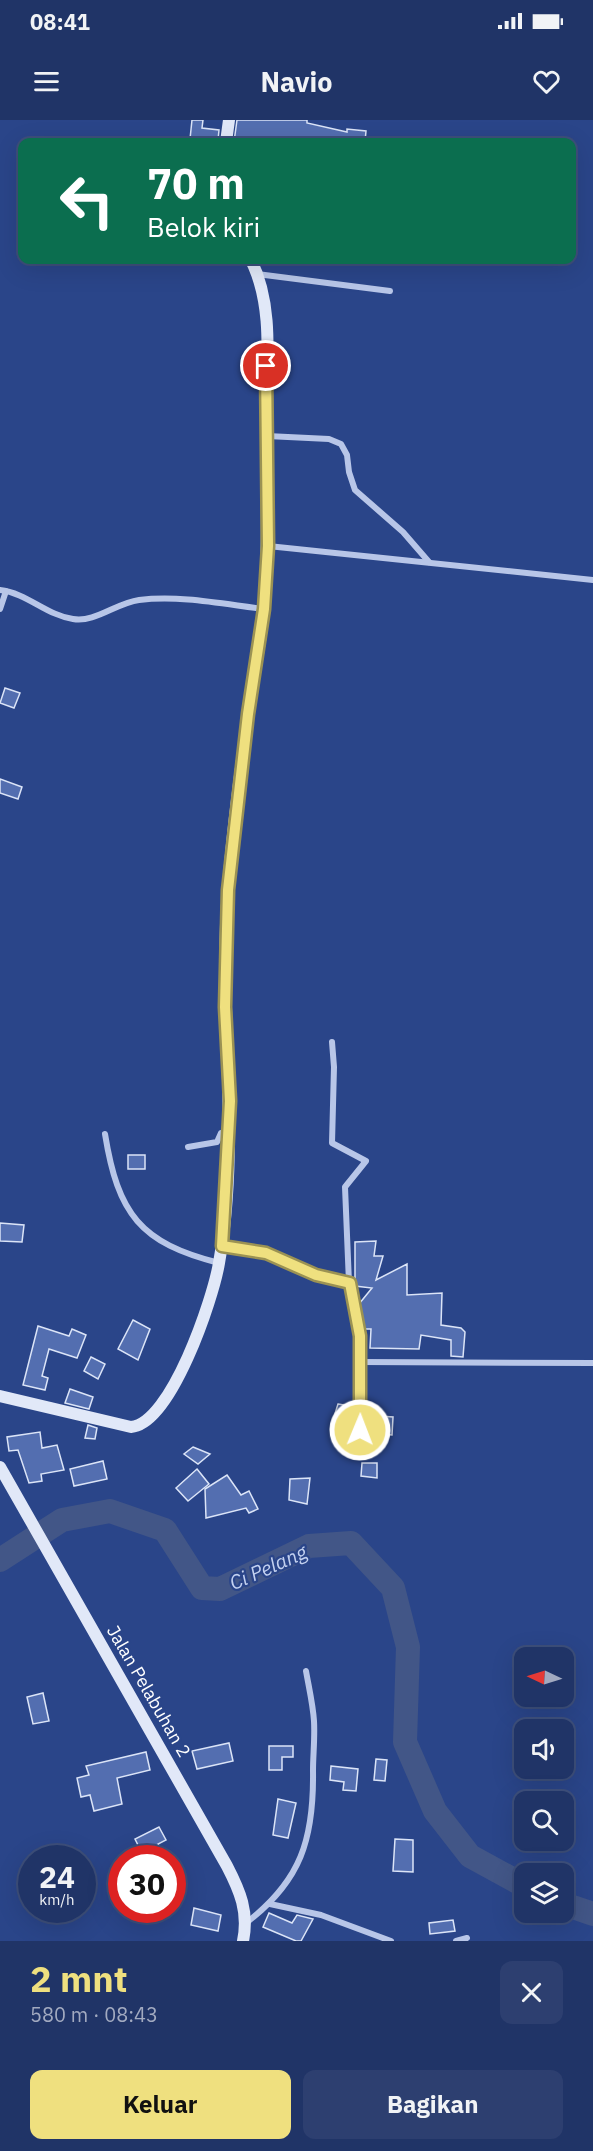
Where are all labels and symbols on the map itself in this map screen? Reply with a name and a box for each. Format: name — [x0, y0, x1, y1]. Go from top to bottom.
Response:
pin — [240, 340, 291, 391]
position arrow — [328, 1398, 392, 1462]
water label: Ci Pelang — [225, 1538, 312, 1596]
street label: Jalan Pelabuhan 2 — [102, 1621, 196, 1761]
north arrow — [514, 1647, 574, 1707]
speed limit sign: 30 — [108, 1845, 186, 1923]

